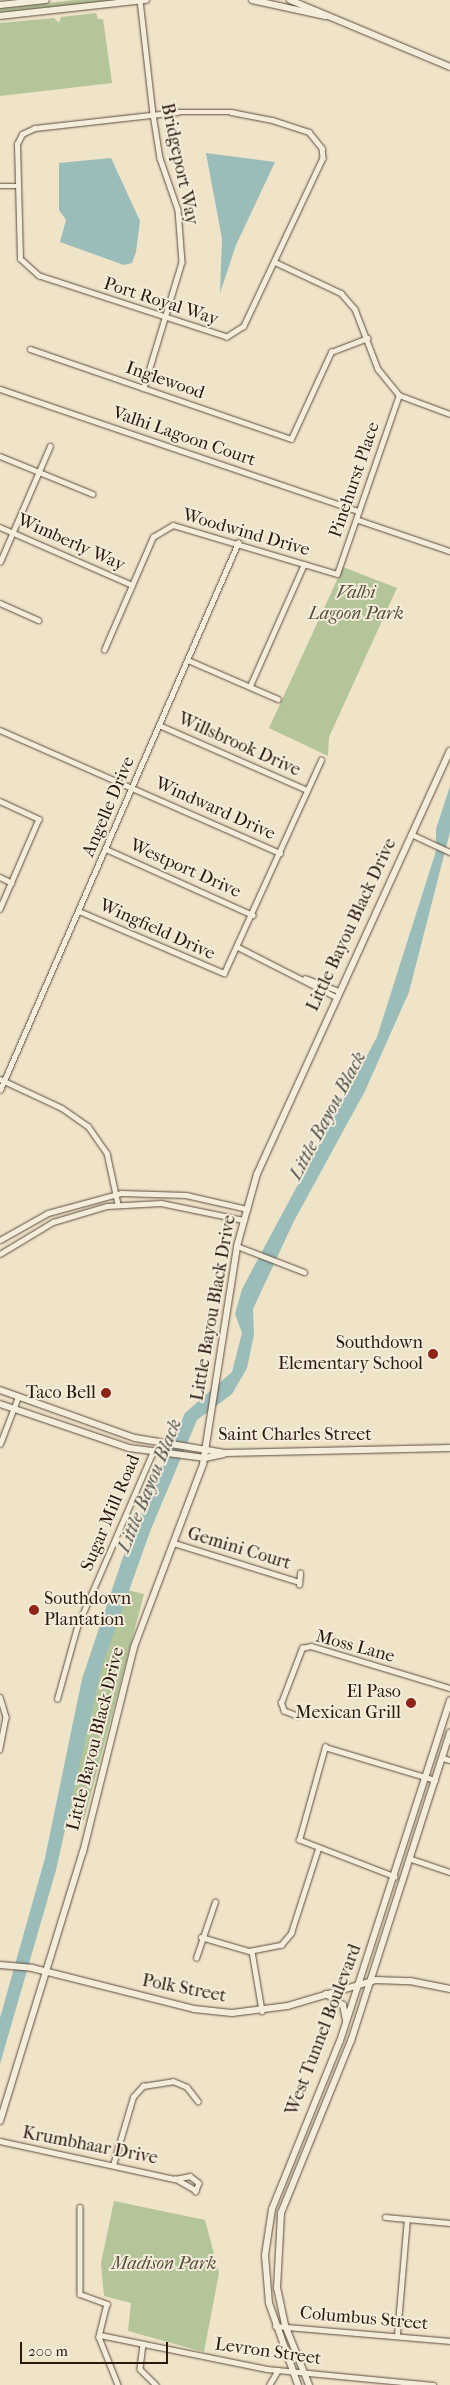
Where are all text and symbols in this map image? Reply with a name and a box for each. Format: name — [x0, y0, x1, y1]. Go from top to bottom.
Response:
street label: Bridgeport Way — [156, 101, 202, 227]
street label: Port Royal Way — [101, 273, 221, 331]
street label: Inglewood — [123, 357, 207, 405]
street label: Valhi Lagoon Court — [110, 402, 258, 472]
street label: Pinehurst Place — [325, 419, 385, 541]
street label: Woodwind Drive — [180, 505, 312, 561]
street label: Wimberly Way — [14, 510, 128, 576]
park label: Valhi Lagoon Park — [308, 583, 404, 626]
street label: Willsbrook Drive — [175, 708, 303, 782]
street label: Angelle Drive — [78, 753, 140, 861]
street label: Windward Drive — [151, 773, 279, 845]
street label: Westport Drive — [126, 835, 244, 903]
street label: Little Bayou Black Drive — [302, 835, 402, 1015]
street label: Wingfield Drive — [96, 895, 218, 965]
water label: Little Bayou Black — [284, 1048, 372, 1184]
street label: Little Bayou Black Drive — [187, 1213, 241, 1403]
place label: Southdown Elementary School — [278, 1333, 423, 1376]
marker: Southdown Elementary School — [427, 1348, 439, 1360]
place label: Taco Bell — [26, 1382, 96, 1404]
marker: Taco Bell — [100, 1387, 112, 1399]
water label: Little Bayou Black — [113, 1416, 187, 1556]
street label: Saint Charles Street — [218, 1424, 372, 1446]
street label: Sugar Mill Road — [77, 1451, 145, 1575]
street label: Gemini Court — [185, 1523, 293, 1575]
place label: Southdown Plantation — [44, 1589, 131, 1632]
marker: Southdown Plantation — [28, 1604, 40, 1616]
street label: Moss Lane — [313, 1626, 397, 1668]
street label: Little Bayou Black Drive — [63, 1645, 129, 1833]
place label: El Paso Mexican Grill — [295, 1682, 401, 1725]
marker: El Paso Mexican Grill — [405, 1697, 417, 1709]
street label: West Tunnel Boulevard — [281, 1941, 367, 2119]
street label: Polk Street — [140, 1970, 228, 2008]
street label: Krumbhaar Drive — [21, 2122, 159, 2170]
park label: Madison Park — [112, 2253, 216, 2275]
street label: Columbus Street — [299, 2303, 429, 2335]
scale bar — [22, 2332, 170, 2364]
street label: Levron Street — [213, 2334, 323, 2370]
text: 200 m — [28, 2342, 68, 2360]

